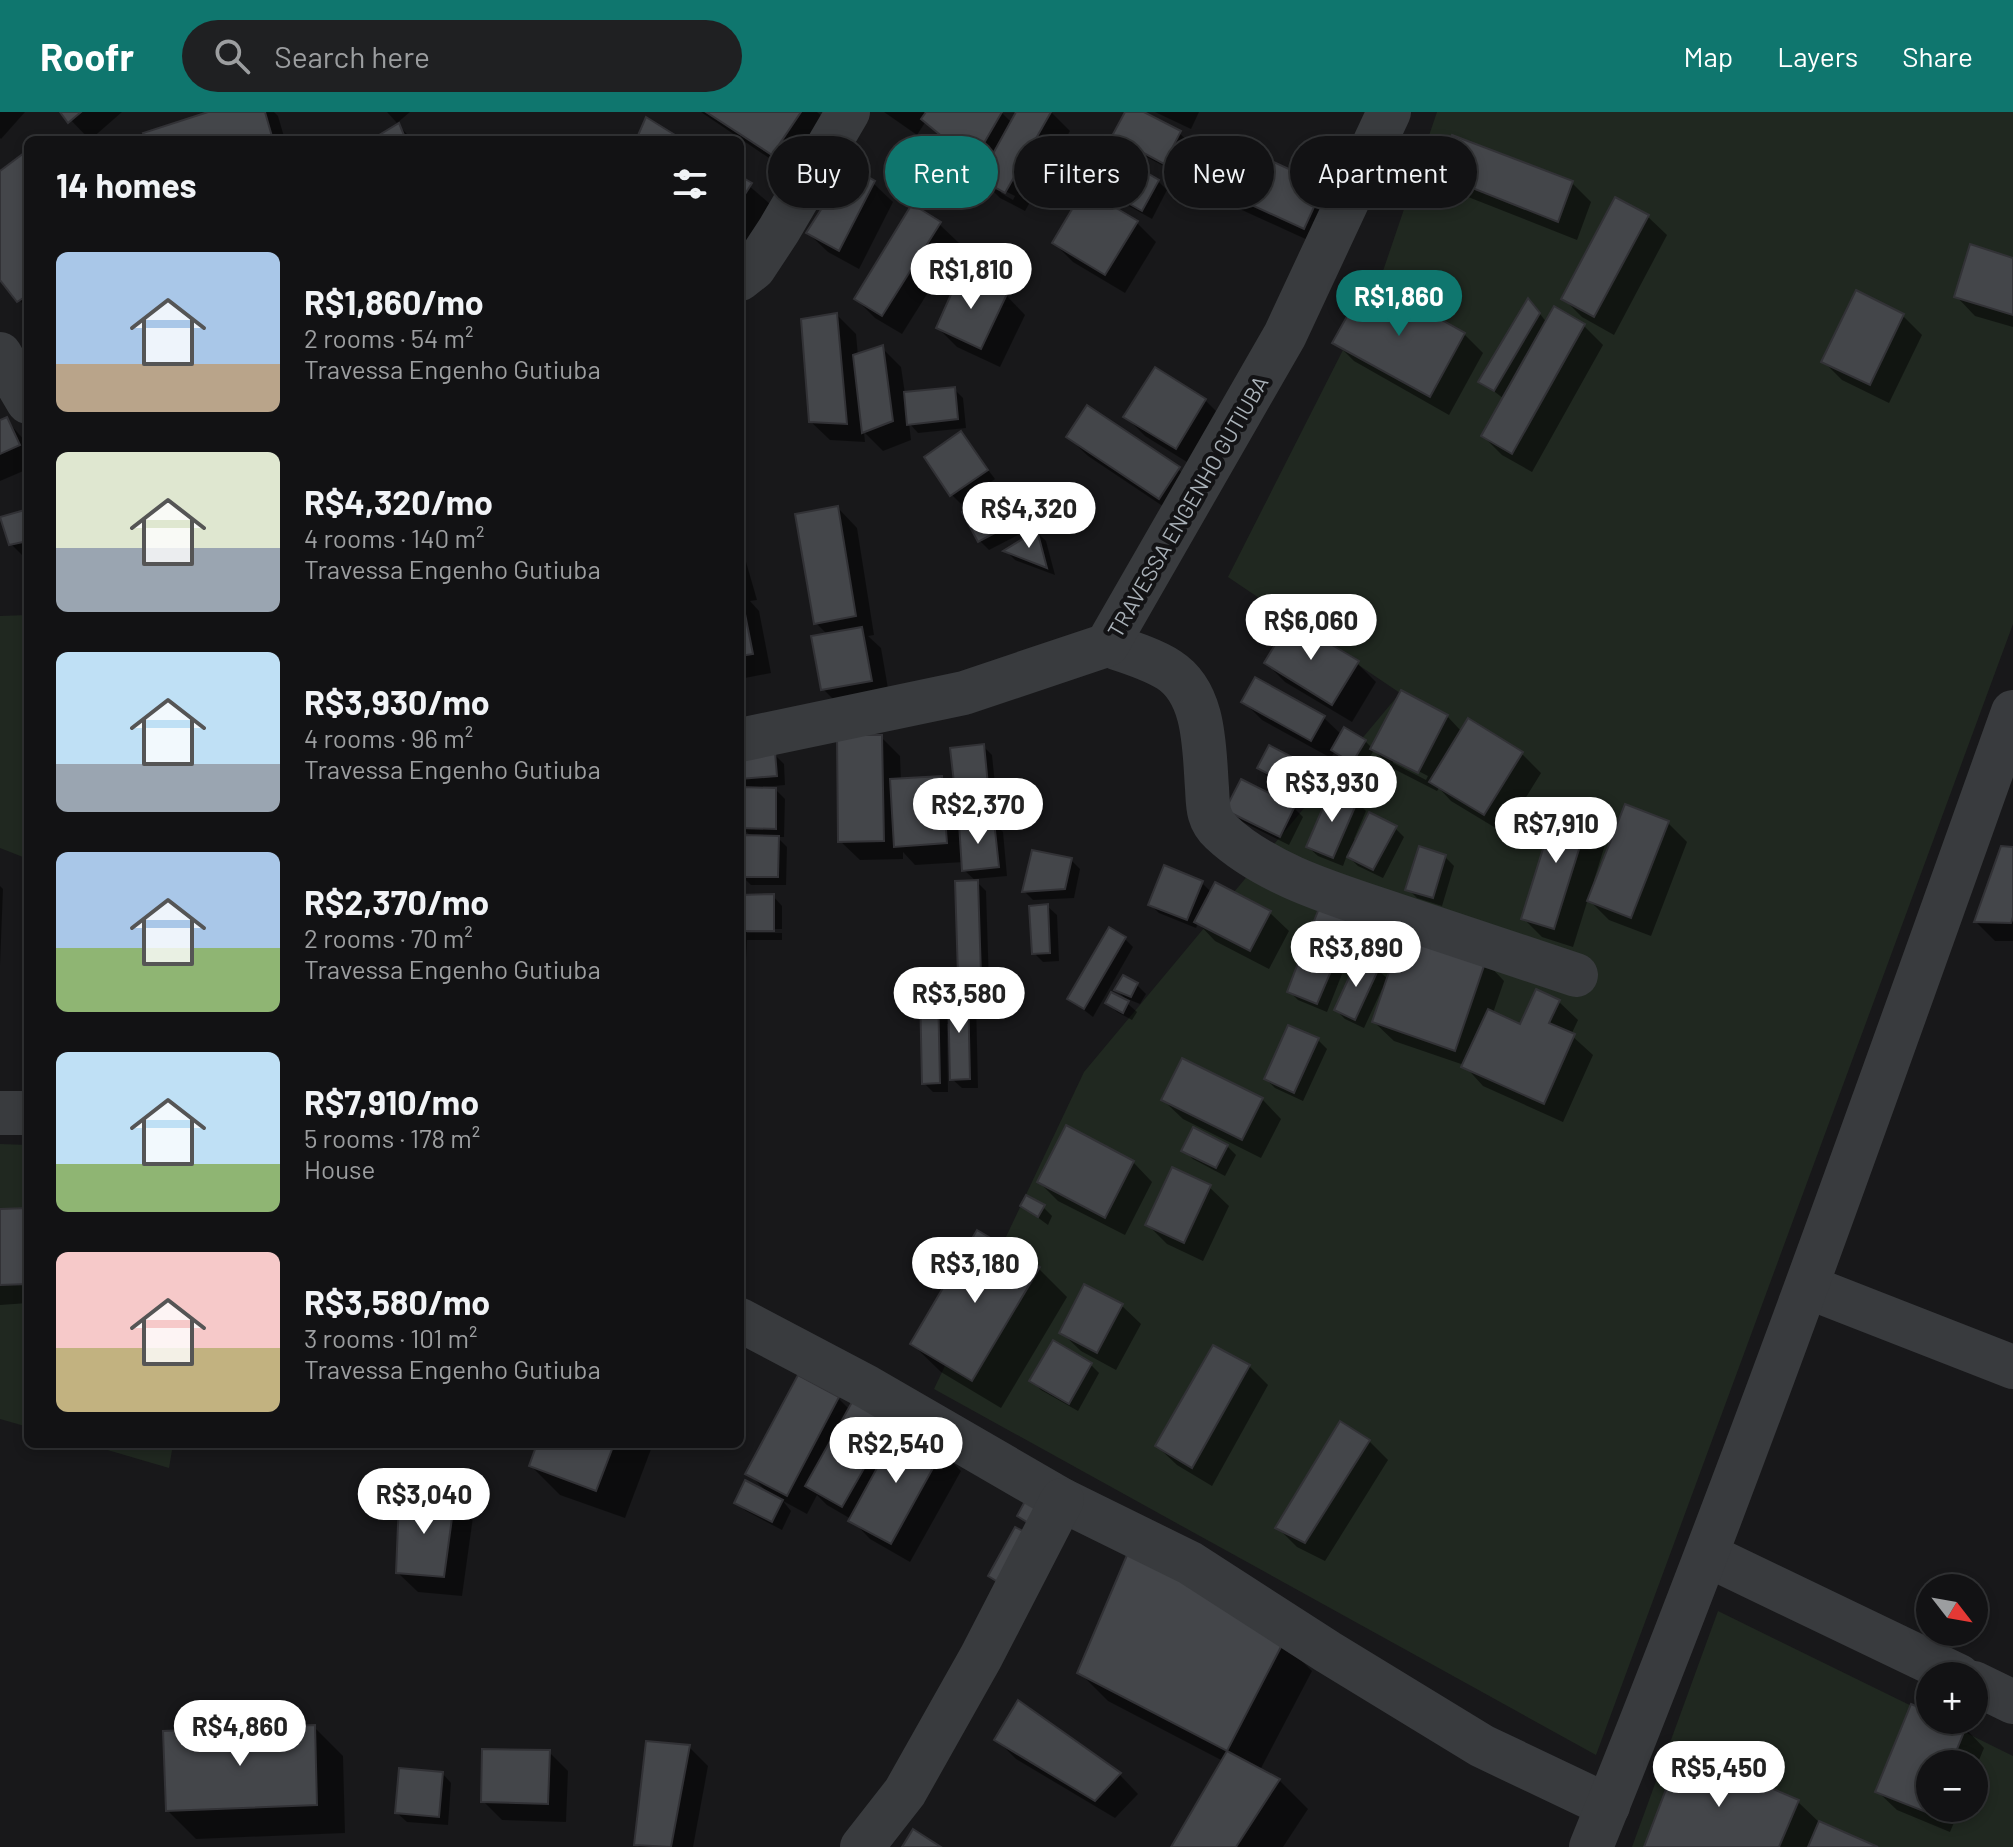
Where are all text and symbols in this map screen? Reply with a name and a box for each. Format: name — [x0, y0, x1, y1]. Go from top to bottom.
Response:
search box — [182, 20, 742, 92]
text: Roofr — [40, 33, 134, 79]
icon: search — [210, 34, 254, 78]
text: Search here — [274, 38, 430, 74]
text: Map — [1683, 39, 1733, 73]
text: Layers — [1777, 39, 1858, 73]
text: Share — [1902, 39, 1973, 73]
chip: Buy — [768, 136, 869, 208]
chip: Rent — [885, 136, 998, 208]
chip: Filters — [1014, 136, 1148, 208]
chip: New — [1164, 136, 1274, 208]
chip: Apartment — [1290, 136, 1477, 208]
icon: filters — [668, 162, 712, 206]
text: 14 homes — [56, 164, 197, 205]
pin: R$1,810 — [897, 243, 1045, 311]
text: R$1,810 — [929, 253, 1013, 284]
pin: R$1,860 — [1325, 270, 1473, 338]
text: R$1,860 — [1354, 280, 1444, 311]
text: R$1,860/mo — [304, 281, 484, 322]
icon: home — [120, 284, 216, 380]
text: 2 rooms · 54 m² — [304, 322, 474, 353]
text: Travessa Engenho Gutiuba — [304, 353, 601, 384]
street label: TRAVESSA ENGENHO GUTIUBA — [1101, 371, 1273, 641]
text: R$4,320/mo — [304, 481, 493, 522]
pin: R$4,320 — [955, 482, 1103, 550]
icon: home — [120, 484, 216, 580]
text: R$4,320 — [981, 492, 1077, 523]
text: 4 rooms · 140 m² — [304, 522, 484, 553]
text: Travessa Engenho Gutiuba — [304, 553, 601, 584]
pin: R$6,060 — [1237, 594, 1385, 662]
text: R$6,060 — [1264, 604, 1358, 635]
text: R$3,930/mo — [304, 681, 490, 722]
icon: home — [120, 684, 216, 780]
text: 4 rooms · 96 m² — [304, 722, 473, 753]
text: Travessa Engenho Gutiuba — [304, 753, 601, 784]
pin: R$3,930 — [1258, 756, 1406, 824]
text: R$3,930 — [1285, 766, 1379, 797]
pin: R$2,370 — [904, 778, 1052, 846]
text: R$2,370 — [931, 788, 1025, 819]
pin: R$7,910 — [1482, 797, 1630, 865]
text: R$7,910 — [1513, 807, 1599, 838]
text: R$2,370/mo — [304, 881, 489, 922]
icon: home — [120, 884, 216, 980]
pin: R$3,890 — [1282, 921, 1430, 989]
text: 2 rooms · 70 m² — [304, 922, 473, 953]
text: R$3,890 — [1309, 931, 1403, 962]
text: Travessa Engenho Gutiuba — [304, 953, 601, 984]
pin: R$3,580 — [885, 967, 1033, 1035]
text: R$3,580 — [912, 977, 1006, 1008]
text: R$7,910/mo — [304, 1081, 479, 1122]
icon: home — [120, 1084, 216, 1180]
text: 5 rooms · 178 m² — [304, 1122, 480, 1153]
text: House — [304, 1153, 375, 1184]
pin: R$3,180 — [901, 1237, 1049, 1305]
text: R$3,180 — [930, 1247, 1020, 1278]
text: R$3,580/mo — [304, 1281, 490, 1322]
icon: home — [120, 1284, 216, 1380]
text: 3 rooms · 101 m² — [304, 1322, 477, 1353]
text: Travessa Engenho Gutiuba — [304, 1353, 601, 1384]
pin: R$2,540 — [822, 1417, 970, 1485]
text: R$2,540 — [848, 1427, 944, 1458]
pin: R$3,040 — [350, 1468, 498, 1536]
text: R$3,040 — [376, 1478, 472, 1509]
north arrow — [1916, 1574, 1988, 1646]
map controls — [1916, 1574, 1988, 1822]
button: + — [1916, 1662, 1988, 1734]
pin: R$4,860 — [166, 1700, 314, 1768]
text: R$4,860 — [192, 1710, 288, 1741]
pin: R$5,450 — [1645, 1741, 1793, 1809]
button: − — [1916, 1750, 1988, 1822]
text: R$5,450 — [1671, 1751, 1767, 1782]

